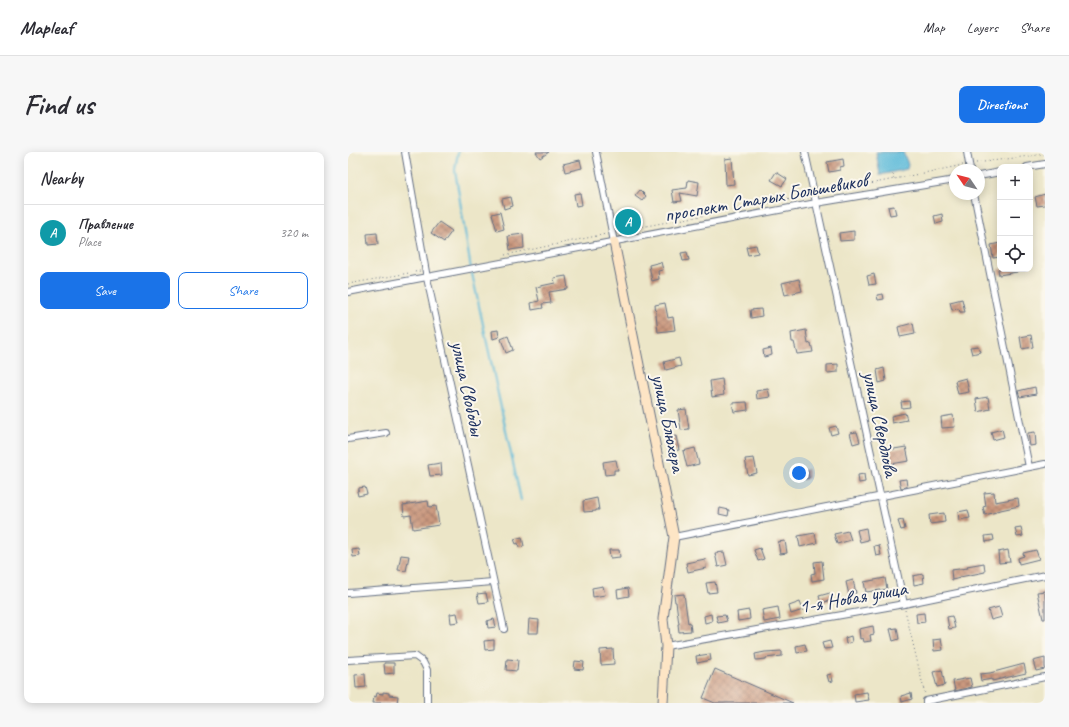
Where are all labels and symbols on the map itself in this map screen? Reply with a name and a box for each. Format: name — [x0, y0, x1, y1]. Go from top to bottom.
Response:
north arrow — [949, 164, 985, 200]
street label: проспект Старых Большевиков — [663, 166, 874, 228]
pin: A — [615, 207, 641, 237]
street label: улица Свободы — [445, 337, 490, 439]
street label: улица Свердлова — [857, 368, 904, 481]
street label: улица Блюхера — [646, 371, 691, 476]
your location — [789, 463, 809, 483]
street label: 1-я Новая улица — [797, 576, 910, 619]

